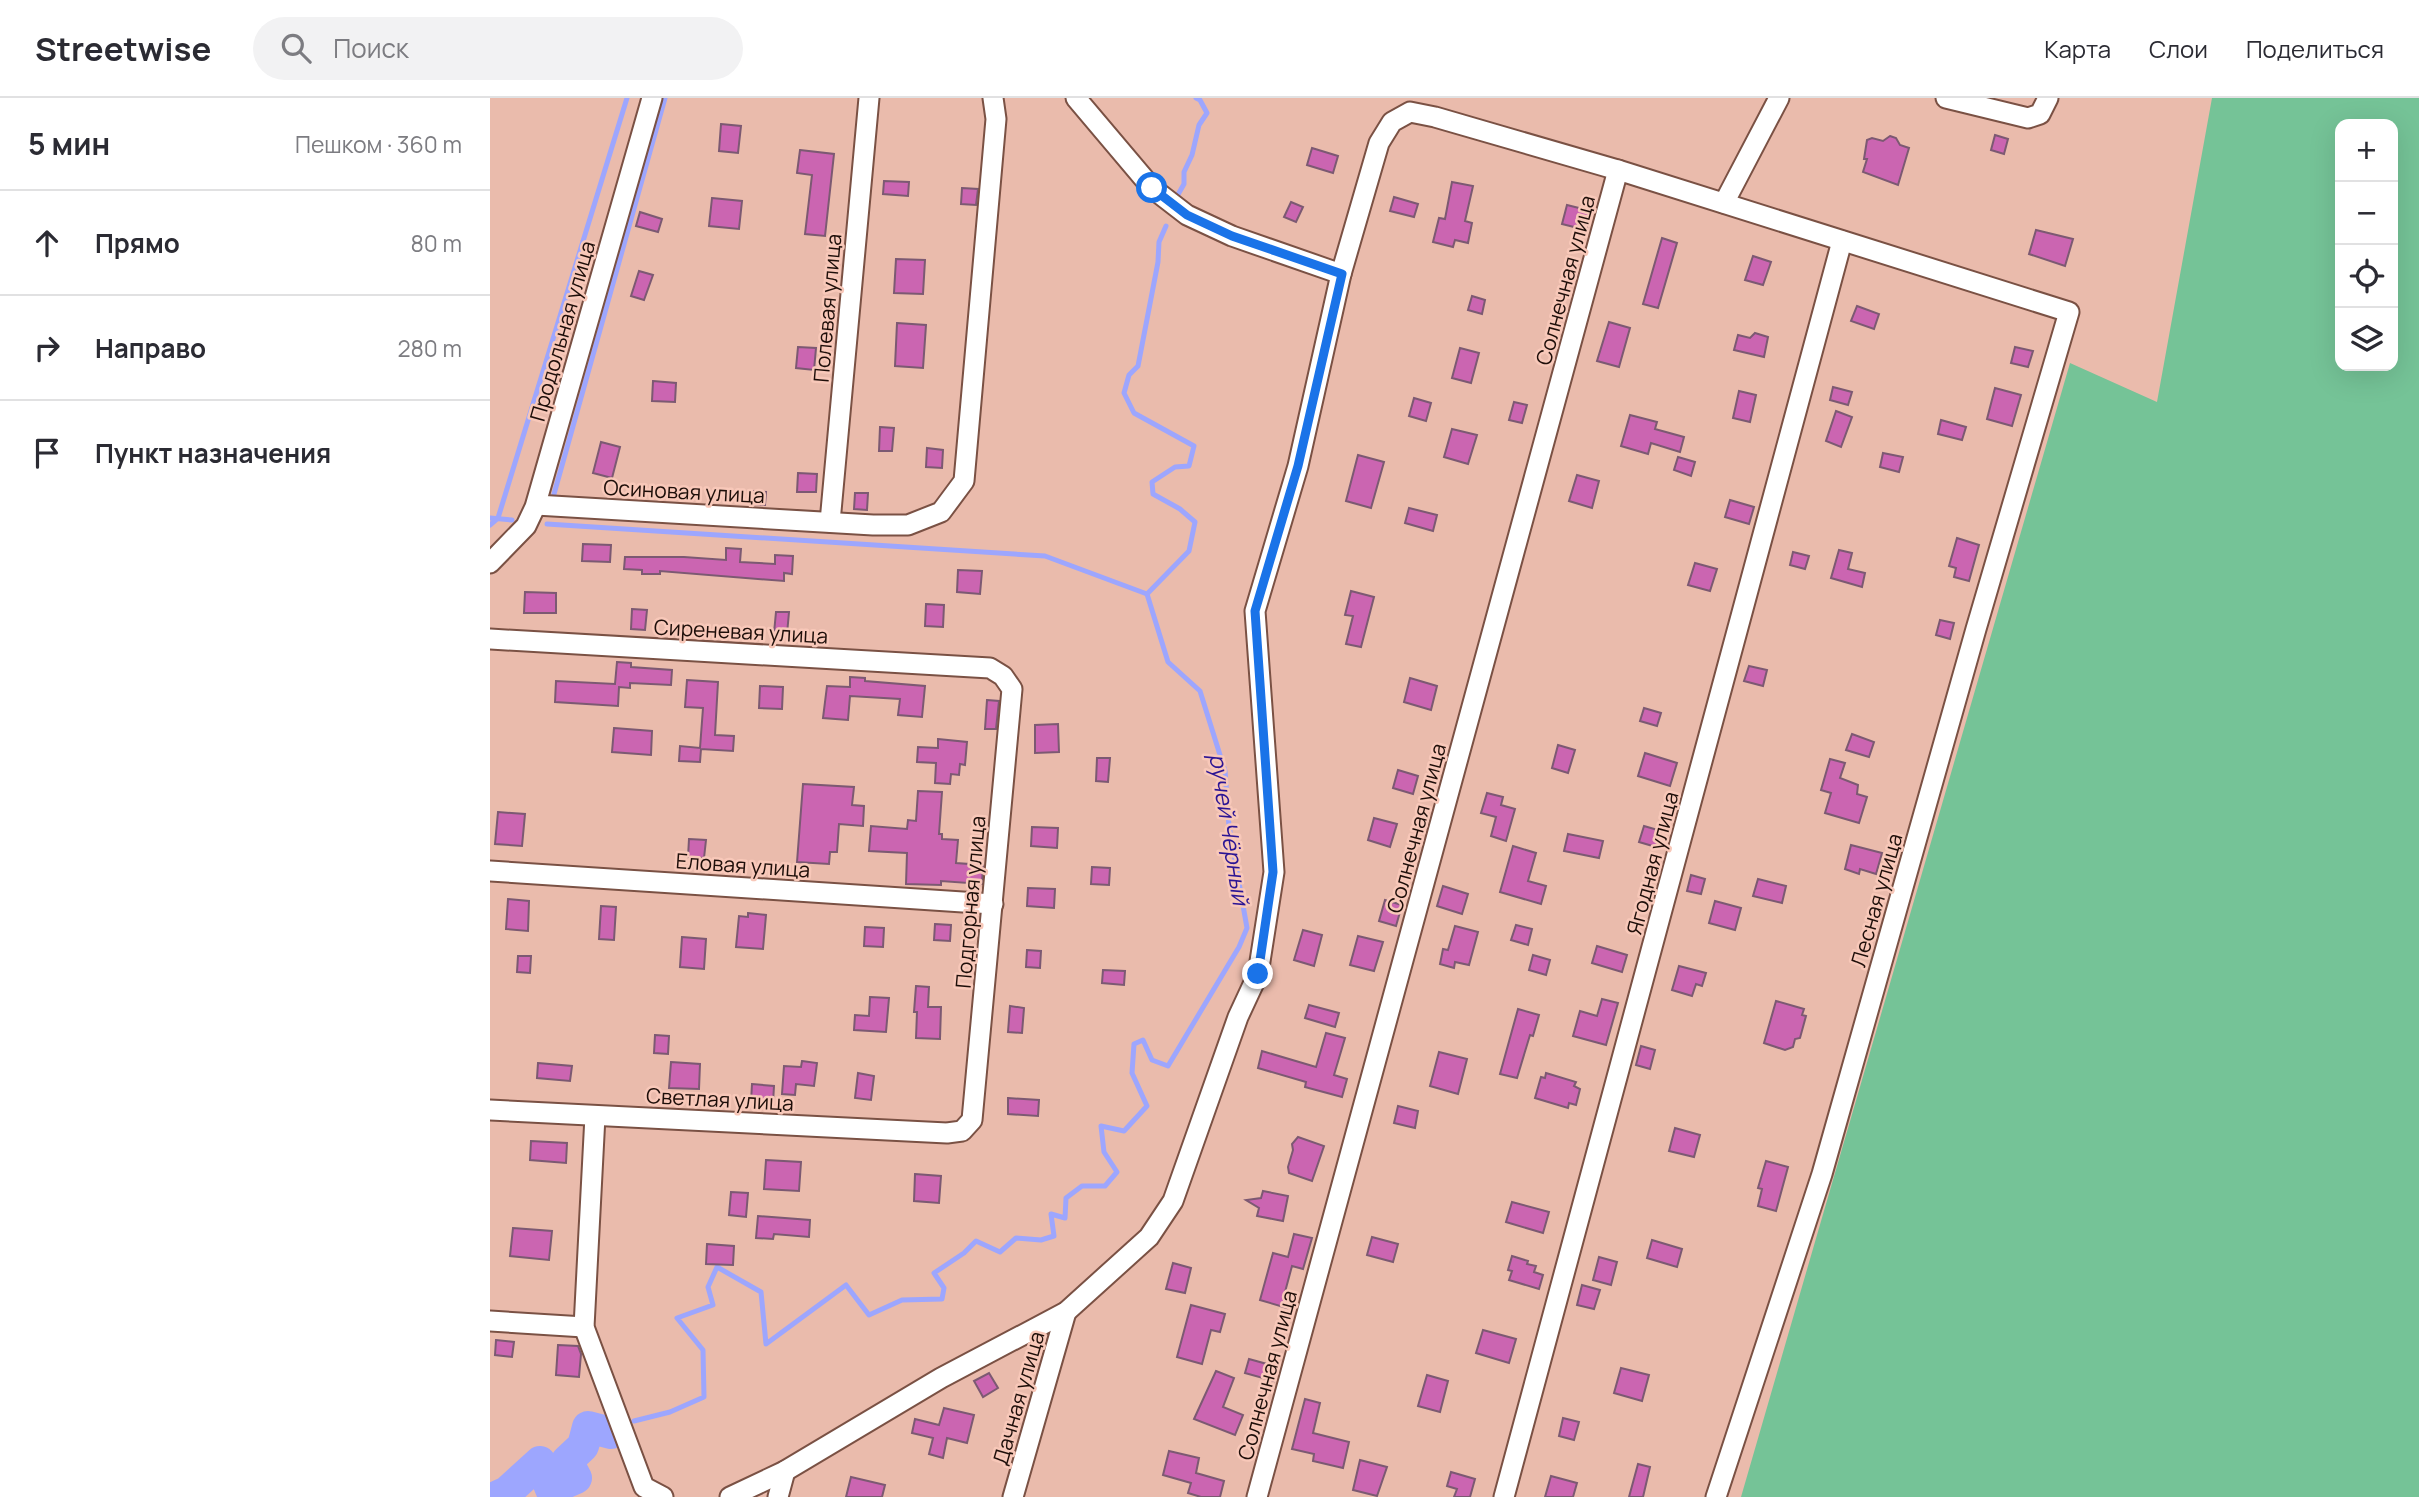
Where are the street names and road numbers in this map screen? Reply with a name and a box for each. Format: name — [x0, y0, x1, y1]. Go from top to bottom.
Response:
street label: Солнечная улица — [1529, 192, 1601, 368]
street label: Полевая улица — [807, 232, 847, 384]
street label: Продольная улица — [523, 237, 601, 425]
street label: Осиновая улица — [603, 473, 765, 509]
street label: Сиреневая улица — [653, 612, 829, 650]
street label: Солнечная улица — [1380, 740, 1452, 916]
street label: Ягодная улица — [1619, 788, 1685, 938]
street label: Подгорная улица — [949, 815, 991, 989]
street label: Лесная улица — [1844, 830, 1908, 970]
street label: Еловая улица — [675, 846, 811, 884]
street label: Светлая улица — [646, 1081, 794, 1117]
street label: Солнечная улица — [1231, 1287, 1303, 1463]
street label: Дачная улица — [986, 1328, 1050, 1468]

